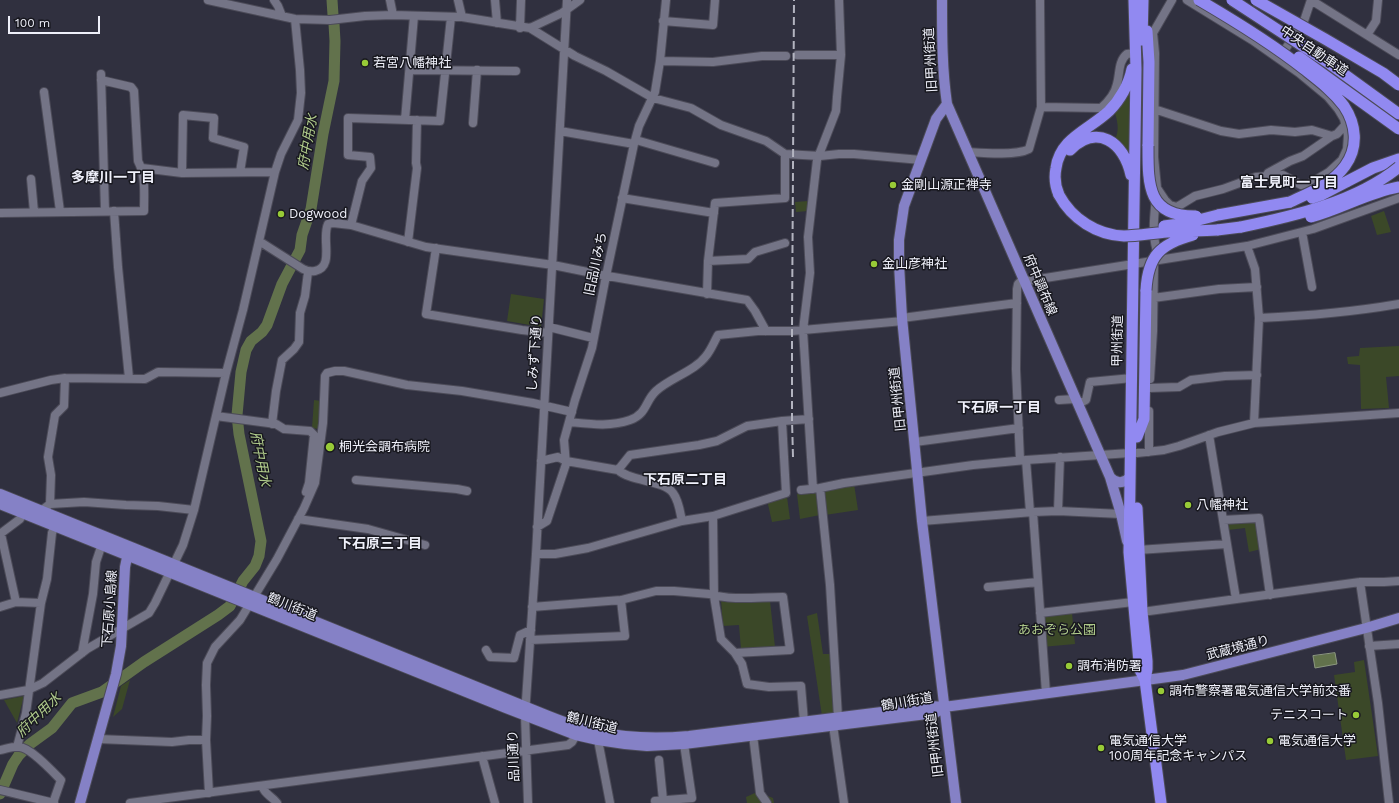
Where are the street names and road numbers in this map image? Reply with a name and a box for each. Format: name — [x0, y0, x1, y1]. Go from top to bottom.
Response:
street label: 中央自動車道 — [1277, 23, 1351, 79]
street label: 旧甲州街道 — [922, 27, 940, 93]
street label: 旧品川みち — [582, 231, 610, 297]
street label: 府中調布線 — [1020, 252, 1060, 318]
street label: しみず下通り — [524, 314, 546, 392]
street label: 甲州街道 — [1110, 315, 1126, 367]
street label: 旧甲州街道 — [887, 366, 909, 432]
street label: 下石原小島線 — [99, 570, 121, 648]
street label: 鶴川街道 — [265, 590, 319, 624]
street label: 武蔵境通り — [1205, 633, 1271, 663]
street label: 鶴川街道 — [880, 690, 934, 714]
street label: 鶴川街道 — [565, 709, 619, 737]
street label: 旧甲州街道 — [923, 712, 947, 778]
street label: 品川通り — [505, 730, 523, 782]

